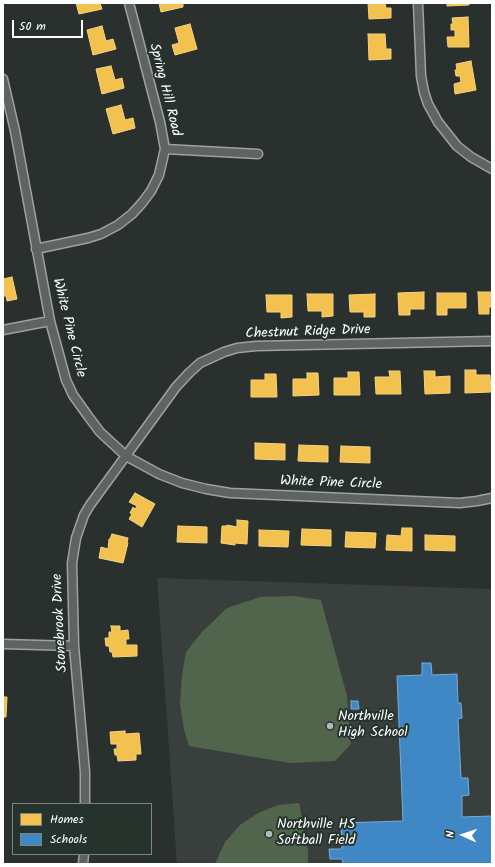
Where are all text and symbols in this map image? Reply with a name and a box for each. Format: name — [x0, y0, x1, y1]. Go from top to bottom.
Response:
scale bar — [14, 12, 85, 38]
text: 50 m — [19, 17, 46, 36]
street label: Spring Hill Road — [144, 42, 184, 138]
street label: White Pine Circle — [48, 277, 88, 379]
street label: Chestnut Ridge Drive — [245, 322, 371, 344]
street label: White Pine Circle — [280, 474, 382, 494]
street label: Stonebrook Drive — [50, 573, 72, 673]
place label: Northville High School — [338, 710, 408, 742]
marker: Northville High School — [325, 721, 335, 731]
legend — [12, 803, 152, 855]
text: Homes — [50, 810, 84, 829]
north arrow — [443, 815, 483, 855]
place label: Northville HS Softball Field — [277, 818, 355, 850]
marker: Northville HS Softball Field — [264, 829, 274, 839]
text: Schools — [50, 830, 87, 849]
text: N — [442, 830, 460, 838]

